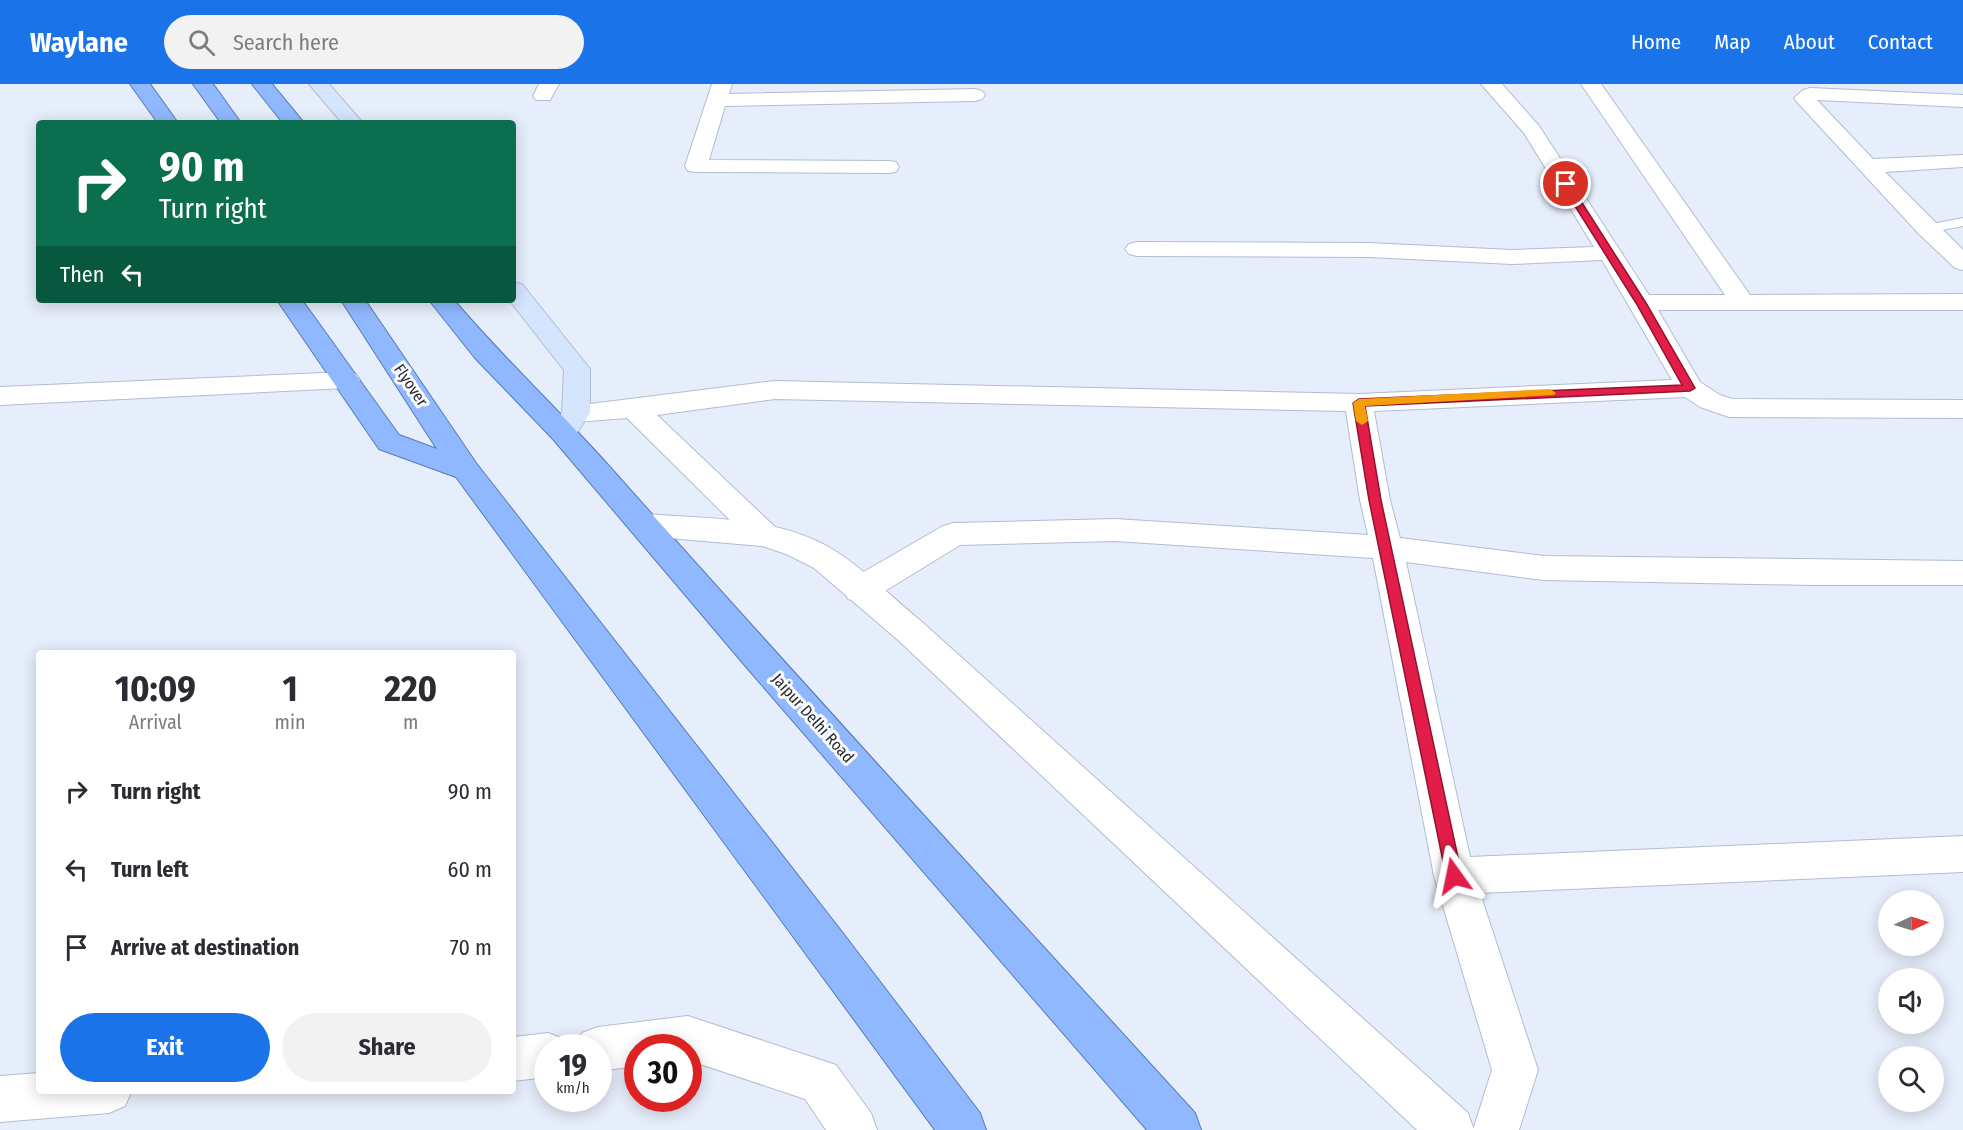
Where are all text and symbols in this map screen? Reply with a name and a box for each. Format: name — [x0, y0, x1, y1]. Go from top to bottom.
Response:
search box — [164, 15, 584, 69]
text: Waylane — [30, 26, 128, 59]
icon: search — [185, 26, 218, 59]
text: Search here — [233, 29, 339, 56]
text: Home — [1631, 29, 1681, 55]
text: Map — [1714, 29, 1751, 55]
text: About — [1784, 29, 1835, 55]
text: Contact — [1868, 29, 1933, 55]
text: 90 m — [159, 142, 244, 192]
icon: right — [60, 144, 138, 222]
pin — [1540, 158, 1591, 209]
icon: arrive — [1549, 167, 1582, 200]
text: Turn right — [159, 193, 267, 225]
icon: left — [116, 258, 149, 291]
text: Then — [60, 261, 104, 288]
street label: Flyover — [390, 360, 432, 410]
text: 10:09 — [115, 667, 196, 711]
text: 1 — [282, 667, 298, 711]
text: 220 — [384, 667, 437, 711]
street label: Jaipur Delhi Road — [768, 670, 858, 766]
text: Arrival — [129, 710, 182, 734]
text: min — [275, 710, 306, 734]
text: m — [403, 710, 418, 734]
icon: right — [60, 775, 93, 808]
text: Turn right — [111, 778, 200, 805]
text: 90 m — [448, 778, 492, 805]
position arrow — [1422, 844, 1486, 908]
icon: left — [60, 853, 93, 886]
text: Turn left — [111, 856, 189, 883]
text: 60 m — [448, 856, 492, 883]
north arrow — [1878, 890, 1944, 956]
map controls — [1878, 890, 1944, 1112]
icon: arrive — [60, 931, 93, 964]
text: Arrive at destination — [111, 934, 299, 961]
text: 70 m — [450, 934, 492, 961]
button: sound — [1878, 968, 1944, 1034]
button: Exit — [60, 1013, 270, 1082]
button: Share — [282, 1013, 492, 1082]
speed limit sign: 30 — [624, 1034, 702, 1112]
button: search — [1878, 1046, 1944, 1112]
text: 19 — [559, 1048, 587, 1084]
text: km/h — [556, 1079, 590, 1097]

